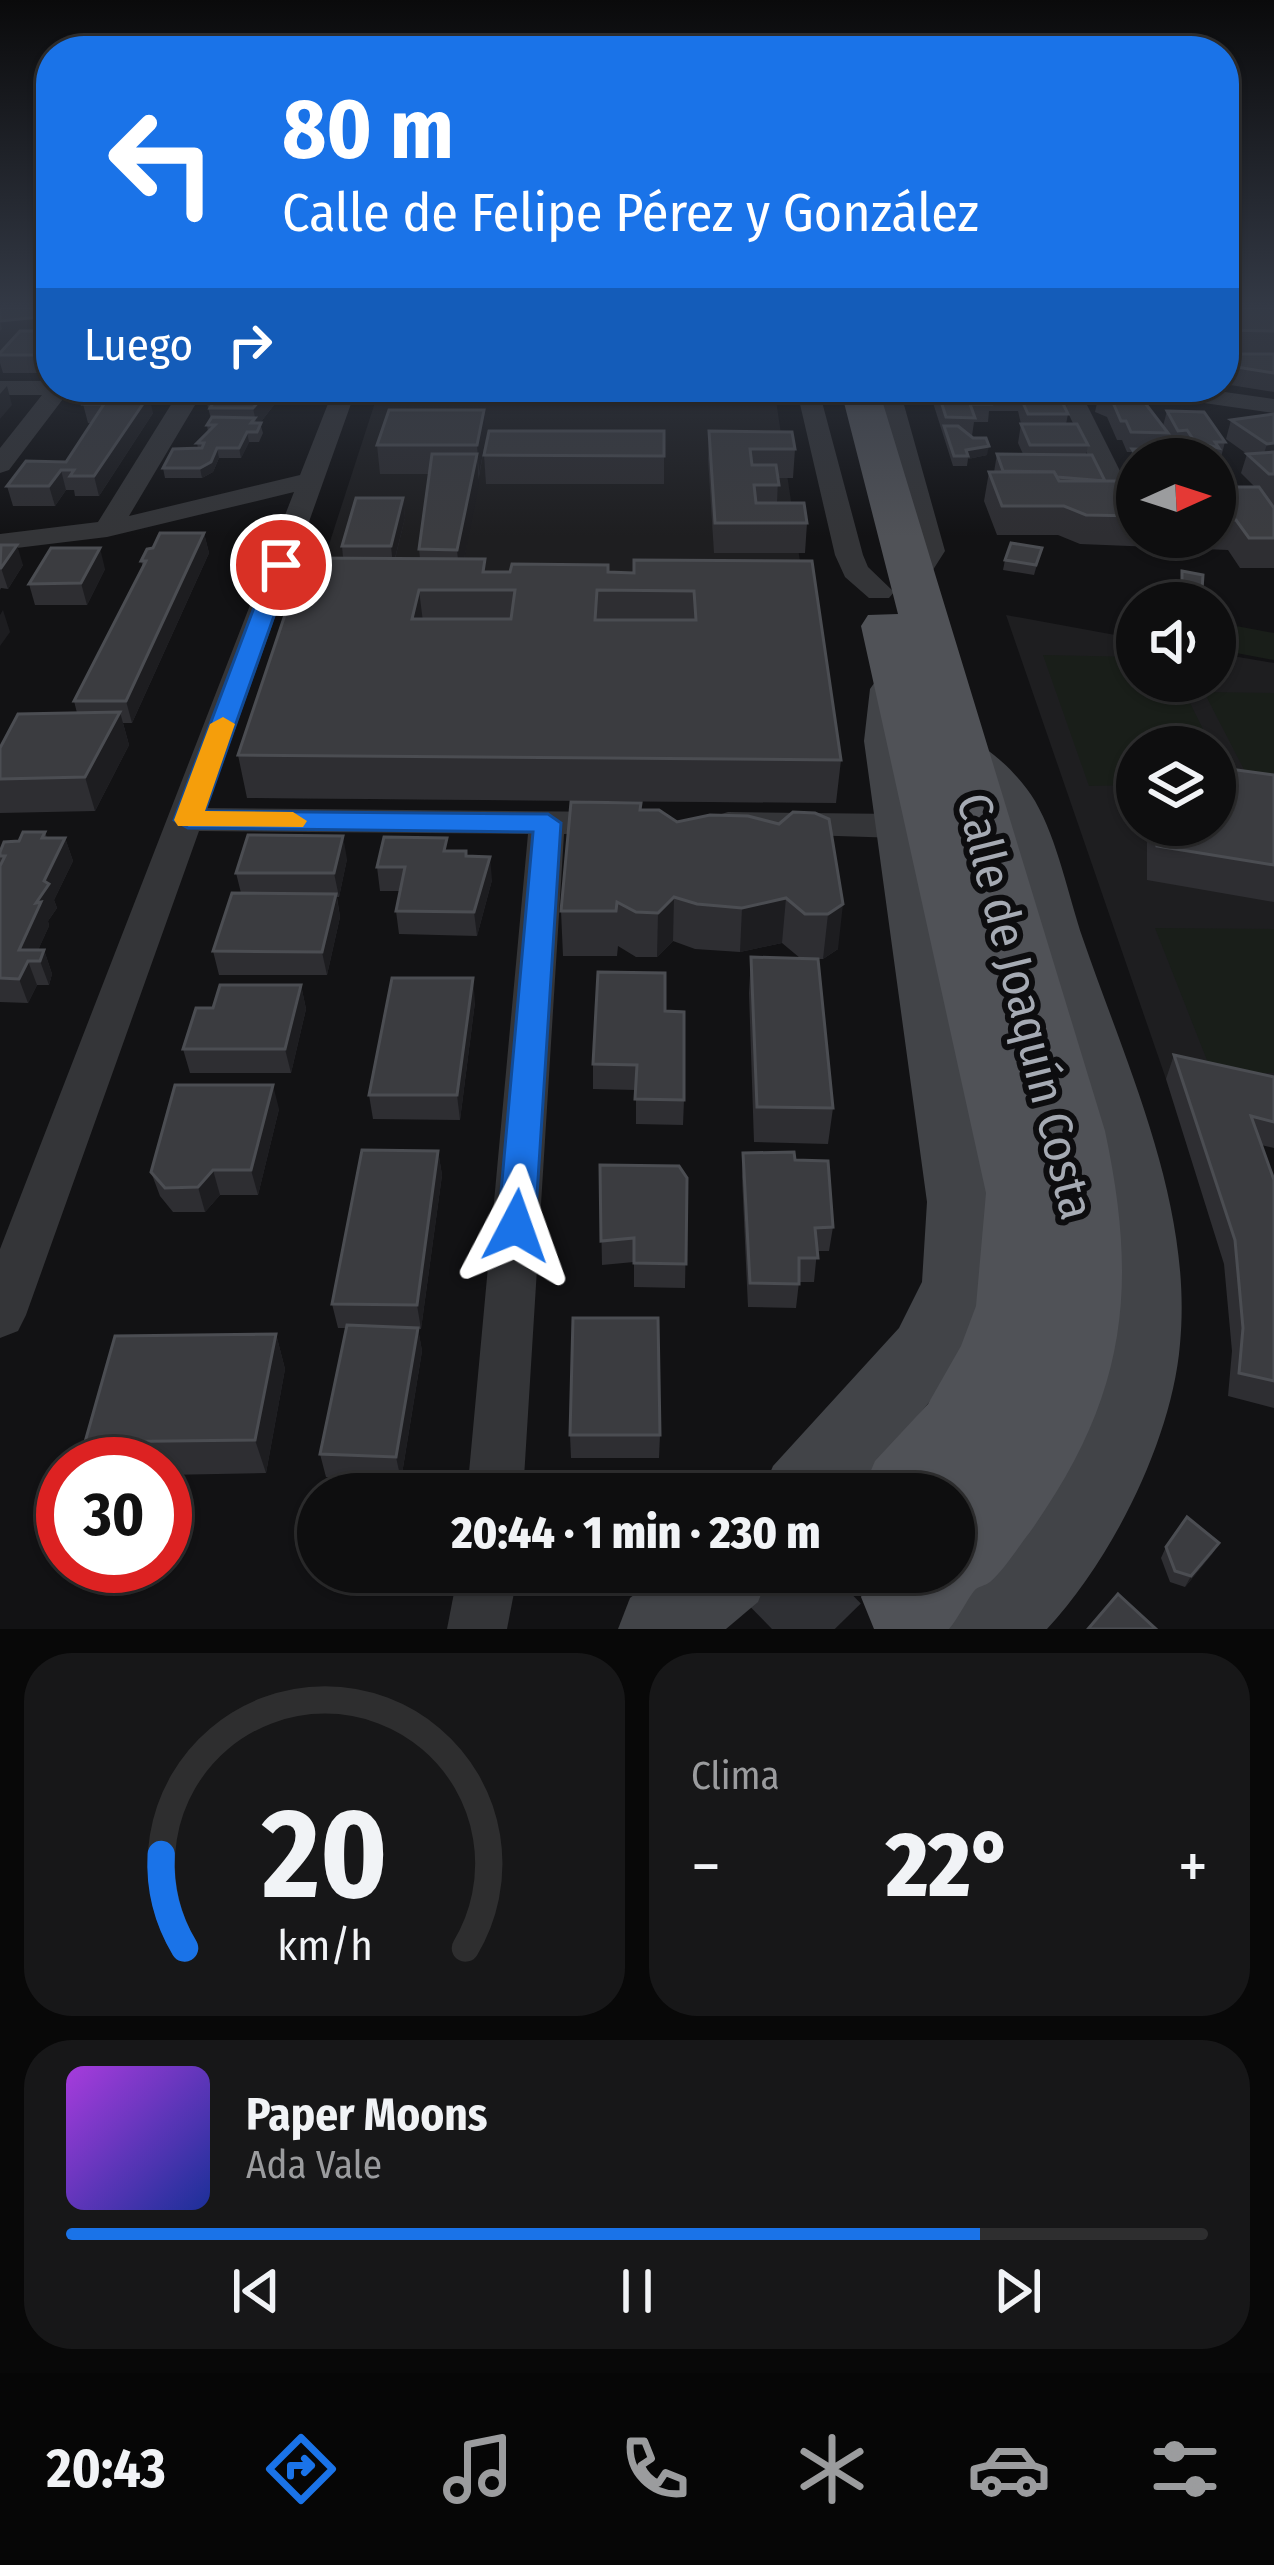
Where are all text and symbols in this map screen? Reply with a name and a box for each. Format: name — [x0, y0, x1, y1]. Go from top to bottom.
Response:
text: 80 m — [282, 79, 454, 180]
icon: left — [84, 84, 240, 240]
text: Calle de Felipe Pérez y González — [282, 181, 979, 245]
icon: right — [217, 312, 283, 378]
text: Luego — [84, 318, 193, 372]
north arrow — [1116, 438, 1236, 558]
map controls — [1116, 438, 1236, 846]
pin — [230, 514, 332, 616]
icon: arrive — [248, 532, 314, 598]
button: sound — [1116, 582, 1236, 702]
button: layers — [1116, 726, 1236, 846]
street label: Calle de Joaquín Costa — [944, 787, 1106, 1225]
position arrow — [453, 1163, 579, 1289]
speed limit sign: 30 — [36, 1437, 192, 1593]
text: 20:44 · 1 min · 230 m — [451, 1506, 821, 1560]
text: Clima — [691, 1753, 780, 1799]
text: 20 — [261, 1780, 387, 1930]
text: 22° — [886, 1812, 1013, 1920]
text: − — [691, 1827, 721, 1906]
text: + — [1178, 1827, 1208, 1906]
text: km/h — [277, 1919, 372, 1970]
text: Paper Moons — [246, 2088, 488, 2142]
text: Ada Vale — [246, 2142, 382, 2188]
icon: previous — [223, 2258, 289, 2324]
icon: pause — [604, 2258, 670, 2324]
icon: next — [985, 2258, 1051, 2324]
icon: directions — [259, 2427, 343, 2511]
icon: music — [436, 2427, 520, 2511]
icon: phone — [613, 2427, 697, 2511]
icon: climate — [790, 2427, 874, 2511]
icon: car — [967, 2427, 1051, 2511]
icon: filters — [1143, 2427, 1227, 2511]
text: 20:43 — [46, 2437, 166, 2501]

